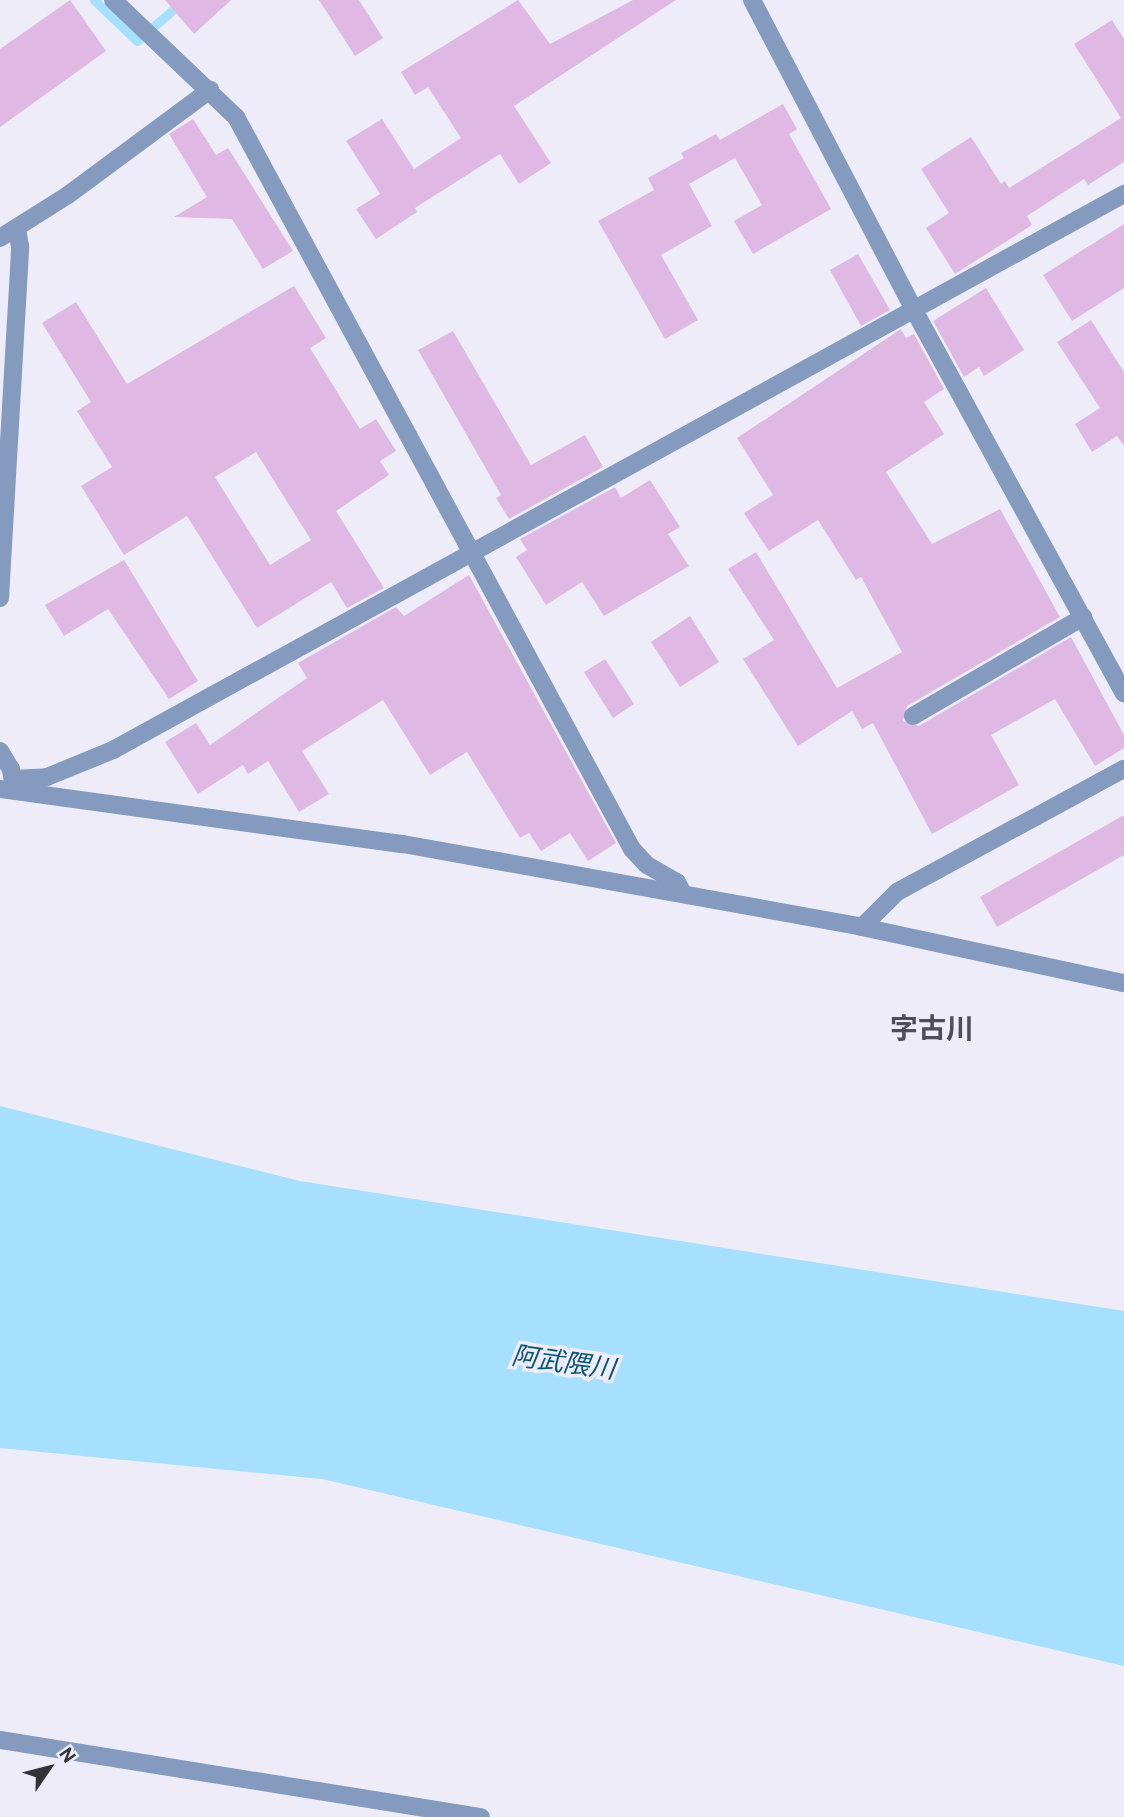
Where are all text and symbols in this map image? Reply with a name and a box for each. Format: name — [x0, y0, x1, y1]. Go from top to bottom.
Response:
district label: 字古川 — [890, 1014, 974, 1048]
water label: 阿武隈川 — [509, 1342, 617, 1388]
north arrow — [14, 1733, 84, 1803]
text: N — [52, 1743, 80, 1768]

